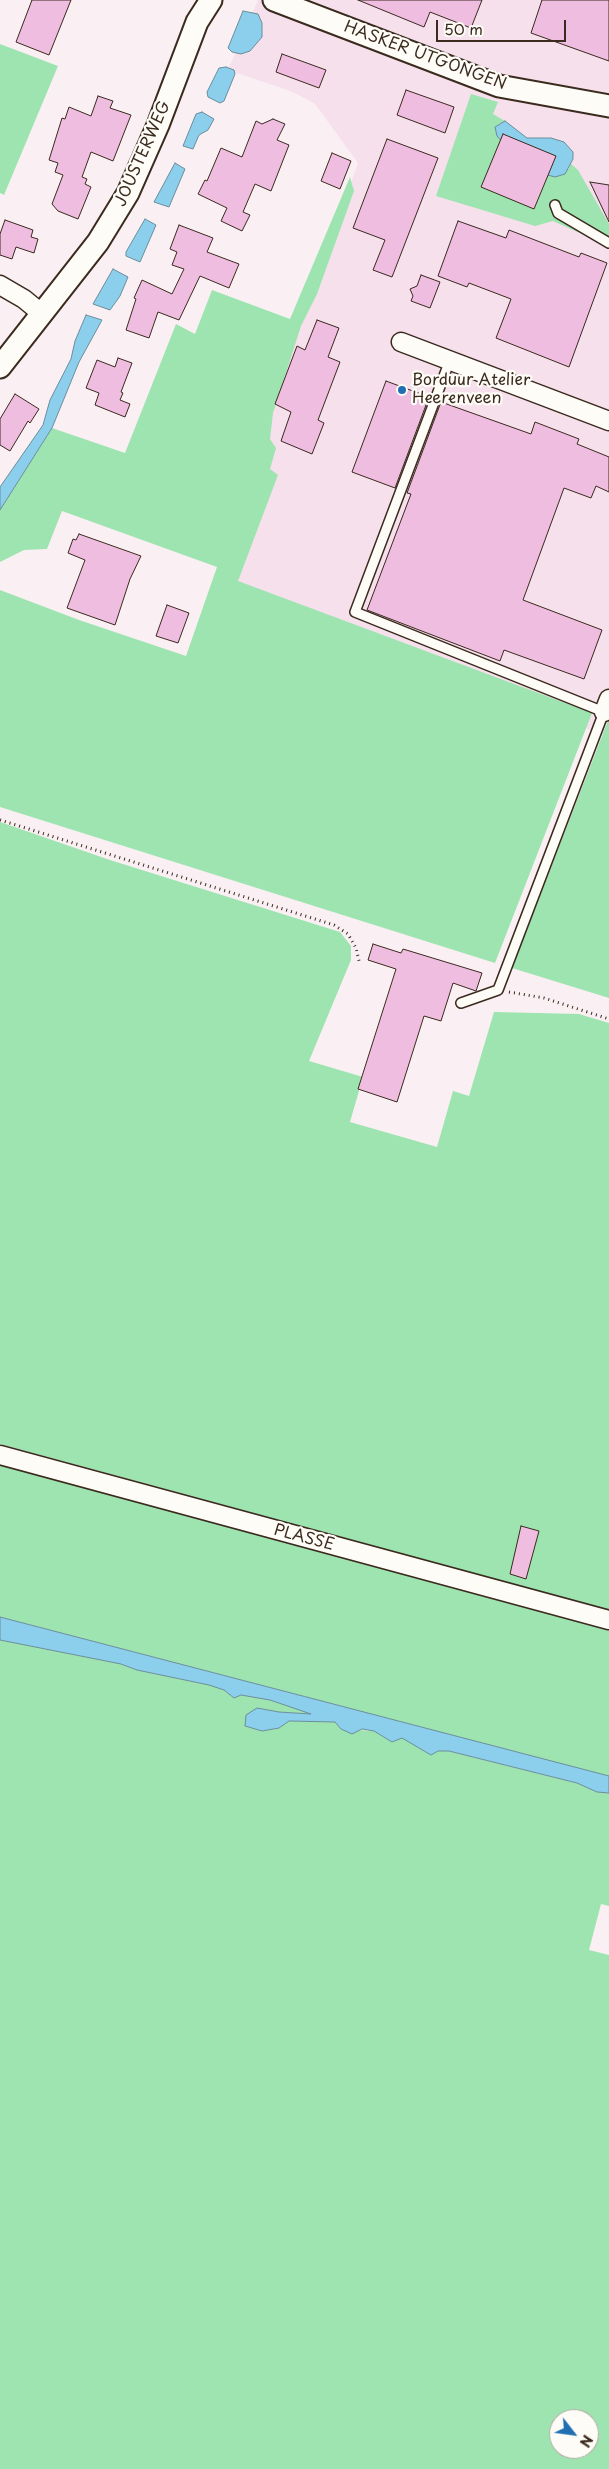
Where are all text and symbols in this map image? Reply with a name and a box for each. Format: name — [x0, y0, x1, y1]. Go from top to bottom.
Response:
scale bar — [439, 10, 569, 42]
text: 50 m — [444, 17, 483, 40]
street label: HASKER UTGONGEN — [341, 18, 509, 94]
street label: JOUSTERWEG — [111, 98, 175, 210]
place label: Borduur Atelier Heerenveen — [412, 371, 530, 409]
marker: Borduur Atelier Heerenveen — [396, 384, 408, 396]
street label: PLASSE — [272, 1521, 336, 1555]
north arrow — [549, 2409, 599, 2459]
text: N — [575, 2431, 598, 2451]

